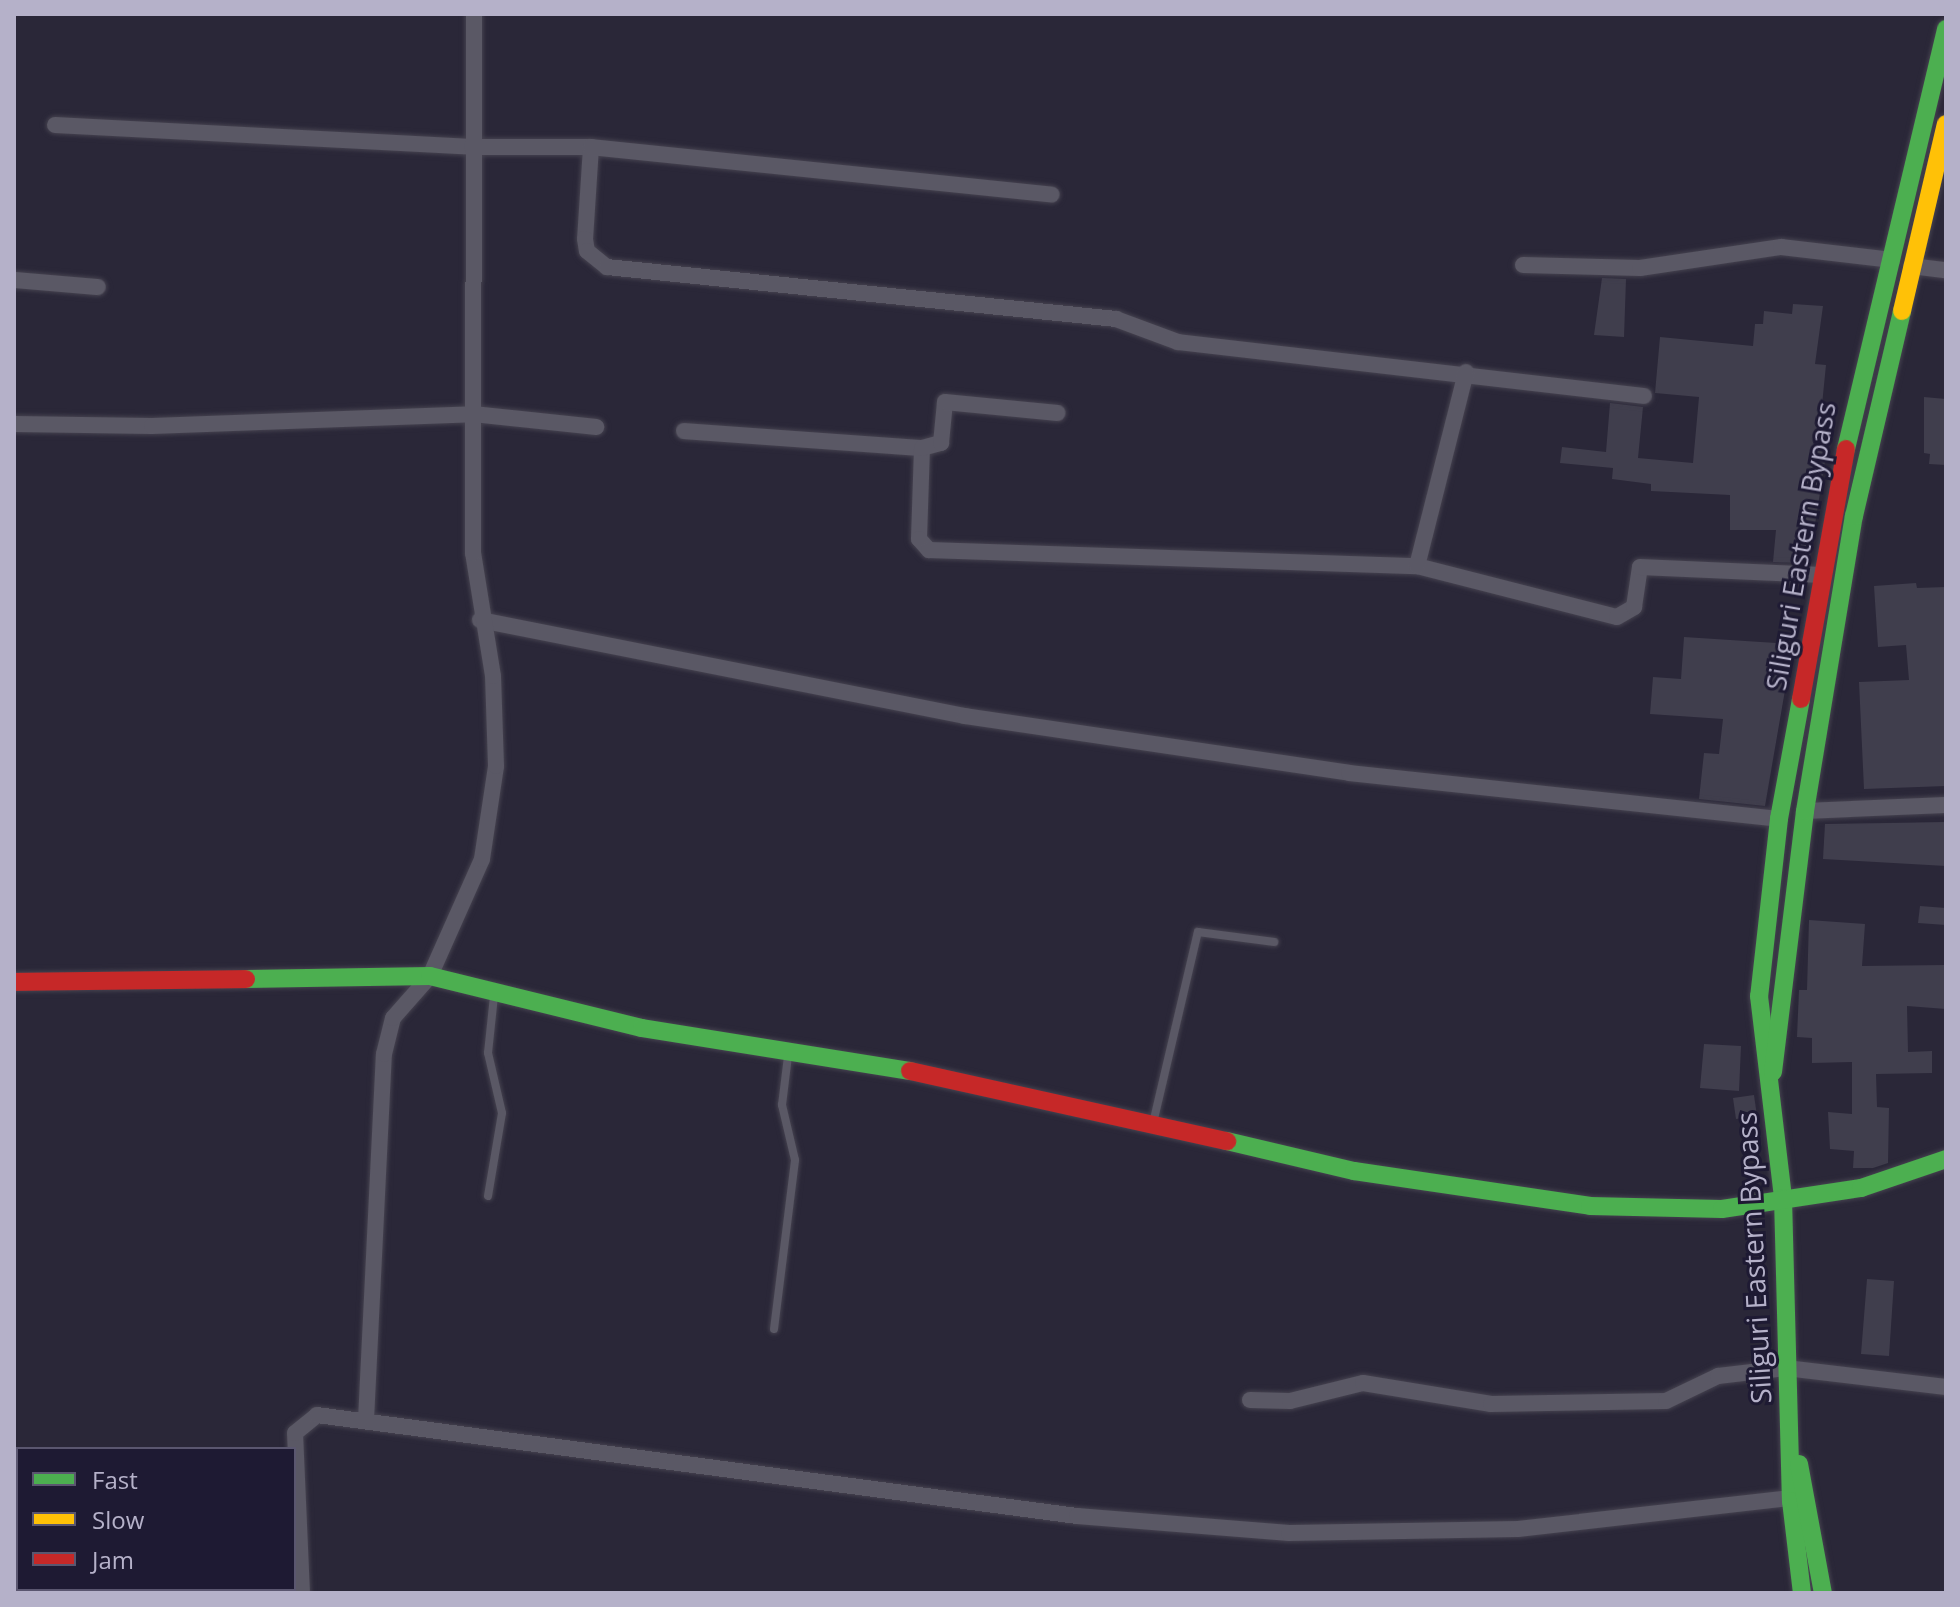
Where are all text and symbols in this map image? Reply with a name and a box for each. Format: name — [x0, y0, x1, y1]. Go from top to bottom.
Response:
street label: Siliguri Eastern Bypass — [1758, 399, 1842, 693]
street label: Siliguri Eastern Bypass — [1729, 1111, 1777, 1405]
legend — [16, 1447, 296, 1591]
text: Fast — [92, 1463, 138, 1496]
text: Slow — [92, 1503, 144, 1536]
text: Jam — [92, 1543, 134, 1576]

